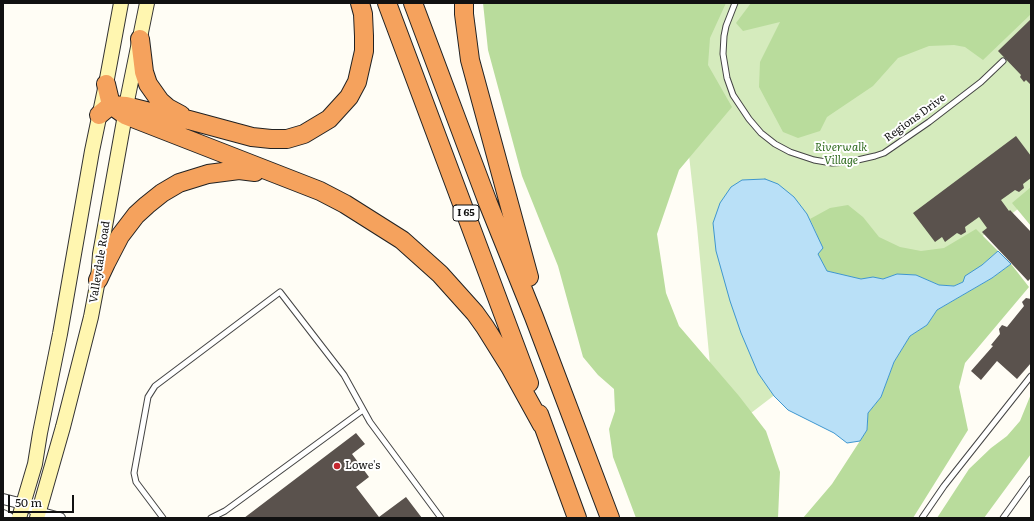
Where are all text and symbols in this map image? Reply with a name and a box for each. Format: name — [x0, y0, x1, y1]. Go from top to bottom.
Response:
street label: Regions Drive — [882, 91, 948, 145]
park label: Riverwalk Village — [815, 141, 867, 167]
road number: I 65 — [453, 205, 479, 221]
street label: Valleydale Road — [87, 220, 113, 304]
place label: Lowe's — [345, 459, 380, 473]
marker: Lowe's — [332, 461, 342, 471]
scale bar — [10, 487, 76, 513]
text: 50 m — [15, 493, 42, 511]

